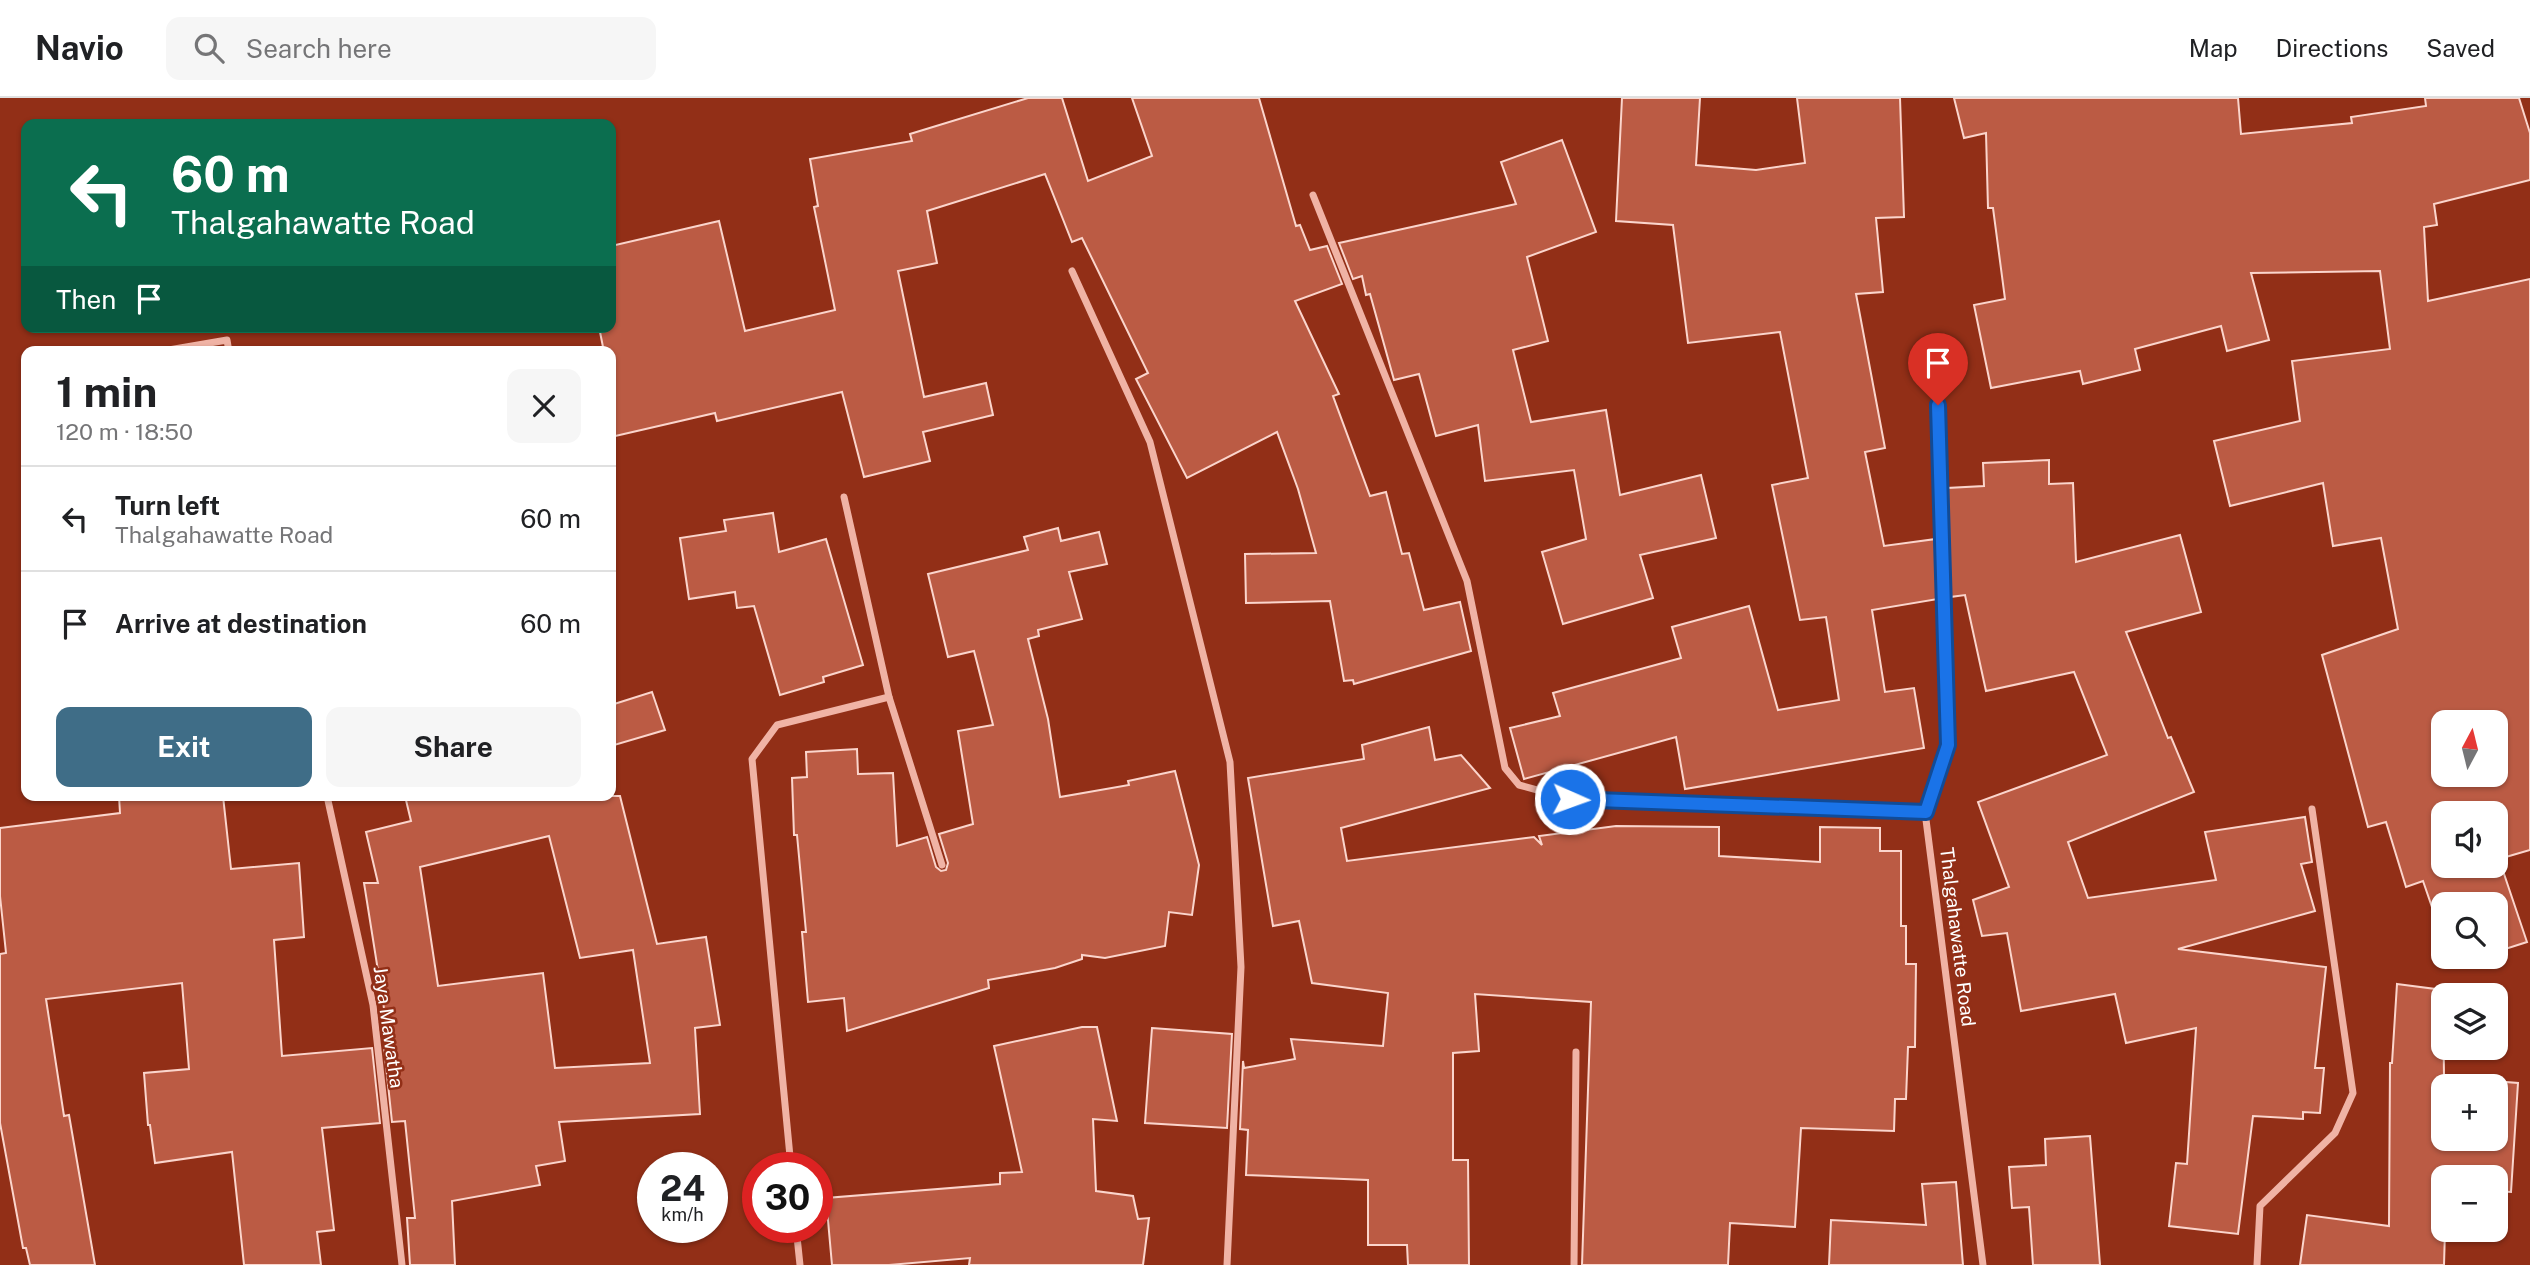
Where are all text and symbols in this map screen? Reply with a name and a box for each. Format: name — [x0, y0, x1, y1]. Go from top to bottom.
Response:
search box — [166, 17, 656, 80]
text: Navio — [35, 29, 124, 67]
icon: search — [190, 29, 228, 67]
text: Search here — [246, 33, 392, 64]
text: Map — [2189, 34, 2238, 62]
text: Directions — [2276, 34, 2388, 62]
text: Saved — [2426, 34, 2495, 62]
text: 60 m — [171, 145, 290, 203]
icon: left — [56, 147, 147, 238]
text: Thalgahawatte Road — [171, 204, 475, 241]
icon: arrive — [130, 280, 168, 318]
text: Then — [56, 284, 116, 315]
pin — [1908, 333, 1968, 405]
icon: arrive — [1919, 344, 1957, 382]
text: 1 min — [56, 367, 157, 416]
button: close — [507, 369, 581, 443]
text: 120 m · 18:50 — [56, 418, 193, 445]
text: Turn left — [115, 490, 220, 521]
icon: left — [56, 500, 94, 538]
text: 60 m — [520, 503, 581, 534]
text: Thalgahawatte Road — [115, 521, 333, 548]
icon: arrive — [56, 605, 94, 643]
text: Arrive at destination — [115, 608, 367, 639]
text: 60 m — [520, 608, 581, 639]
button: Exit — [56, 707, 312, 787]
button: Share — [326, 707, 581, 787]
north arrow — [2431, 710, 2508, 788]
map controls — [2431, 710, 2508, 1242]
position arrow — [1533, 762, 1607, 836]
button: sound — [2431, 801, 2508, 878]
street label: Thalgahawatte Road — [1936, 846, 1980, 1028]
button: search — [2431, 892, 2508, 969]
street label: Jaya Mawatha — [370, 965, 408, 1089]
button: layers — [2431, 983, 2508, 1060]
button: + — [2431, 1074, 2508, 1151]
speed limit sign: 30 — [742, 1152, 833, 1243]
button: − — [2431, 1165, 2508, 1242]
text: 24 — [660, 1168, 705, 1209]
text: km/h — [661, 1204, 704, 1225]

